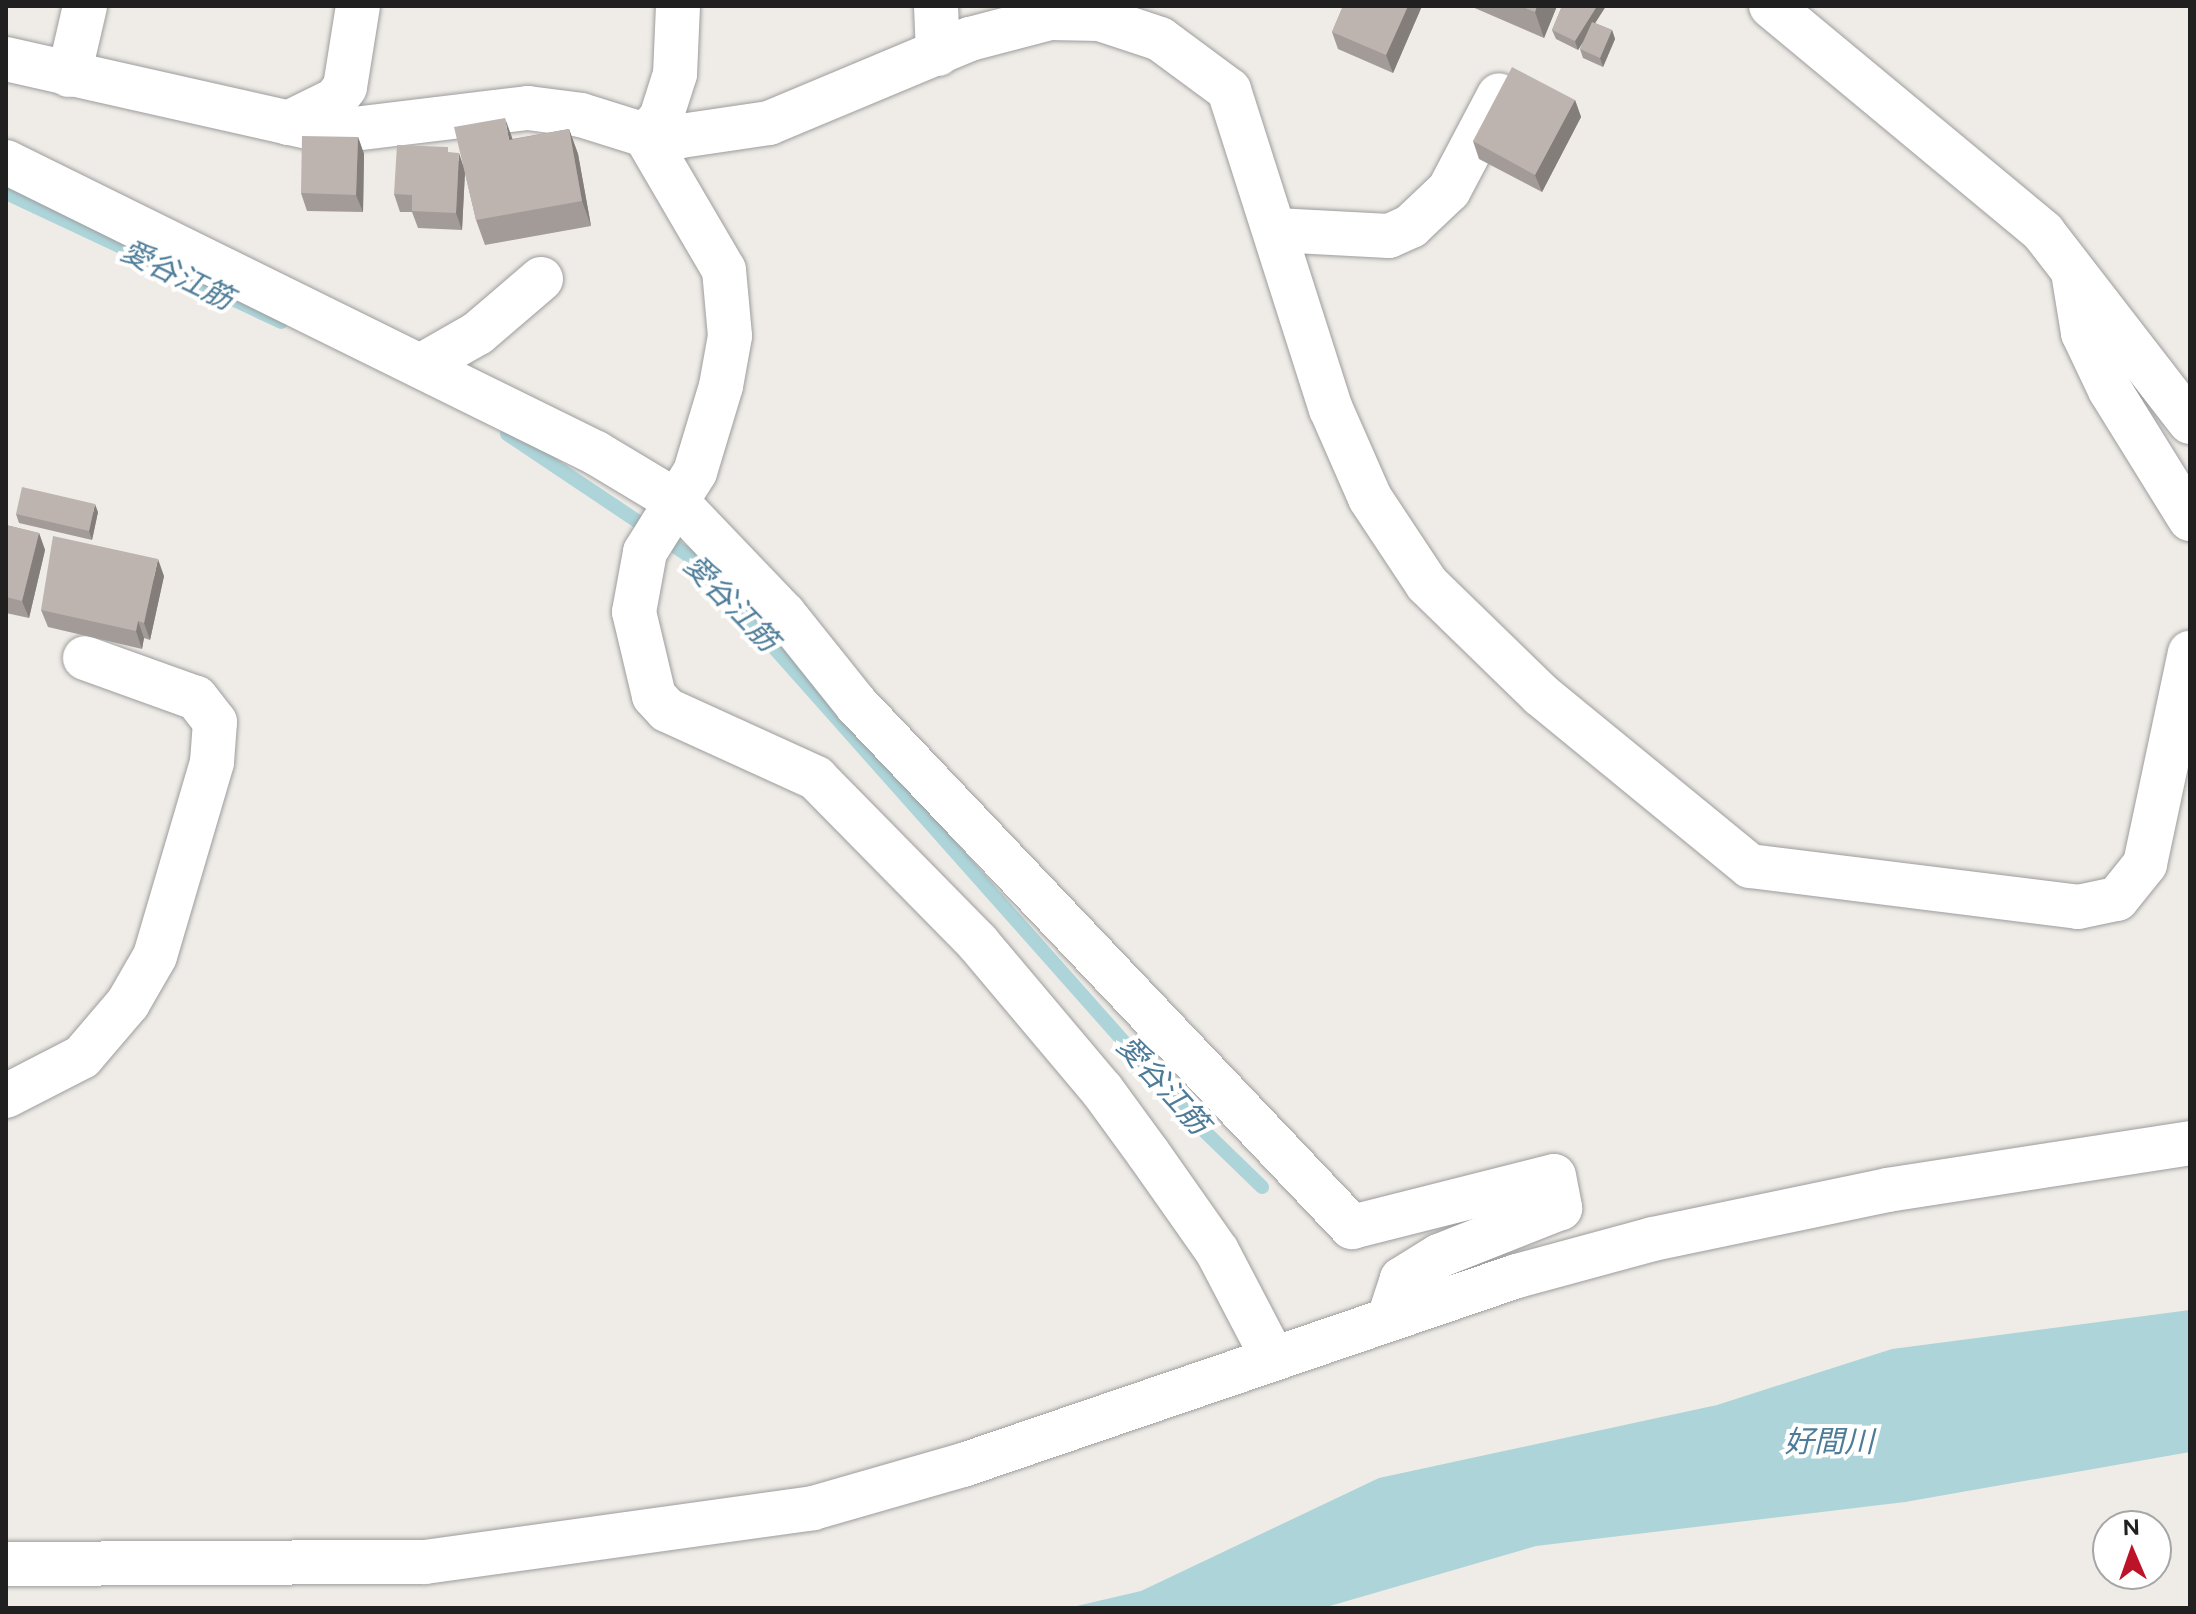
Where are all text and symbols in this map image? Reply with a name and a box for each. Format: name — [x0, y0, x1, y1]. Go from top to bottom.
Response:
water label: 愛谷江筋 — [115, 233, 239, 317]
water label: 愛谷江筋 — [676, 547, 786, 659]
water label: 愛谷江筋 — [1109, 1028, 1217, 1142]
water label: 好間川 — [1784, 1424, 1874, 1460]
north arrow — [2092, 1510, 2172, 1590]
text: N — [2122, 1514, 2140, 1541]

